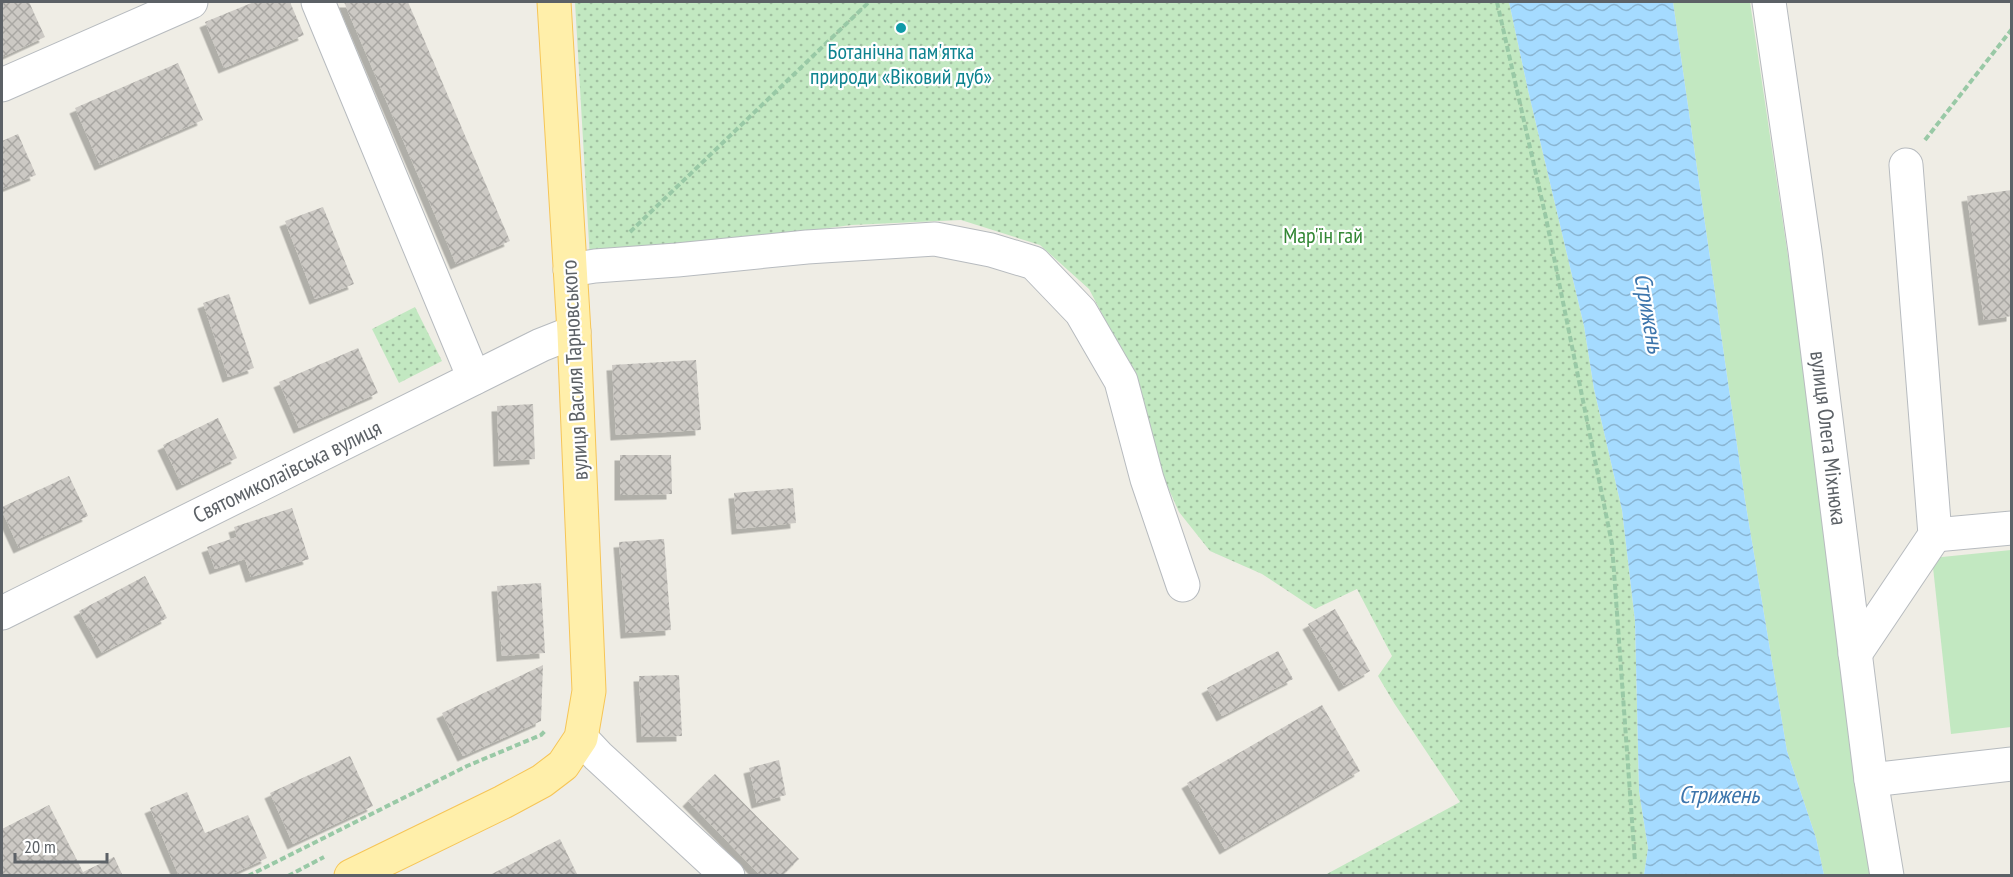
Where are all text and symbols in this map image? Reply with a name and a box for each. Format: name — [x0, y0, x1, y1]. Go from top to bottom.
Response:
marker: Ботанічна пам'ятка природи «Віковий дуб» — [894, 21, 908, 35]
place label: Ботанічна пам'ятка природи «Віковий дуб» — [810, 37, 992, 90]
park label: Мар'їн гай — [1283, 221, 1363, 249]
street label: вулиця Василя Тарновського — [554, 259, 594, 481]
water label: Стрижень — [1627, 271, 1672, 356]
street label: вулиця Олега Міхнюка — [1804, 349, 1854, 527]
street label: Святомиколаївська вулиця — [188, 413, 386, 529]
water label: Стрижень — [1679, 779, 1760, 810]
scale bar — [15, 826, 106, 864]
text: 20 m — [24, 835, 56, 858]

